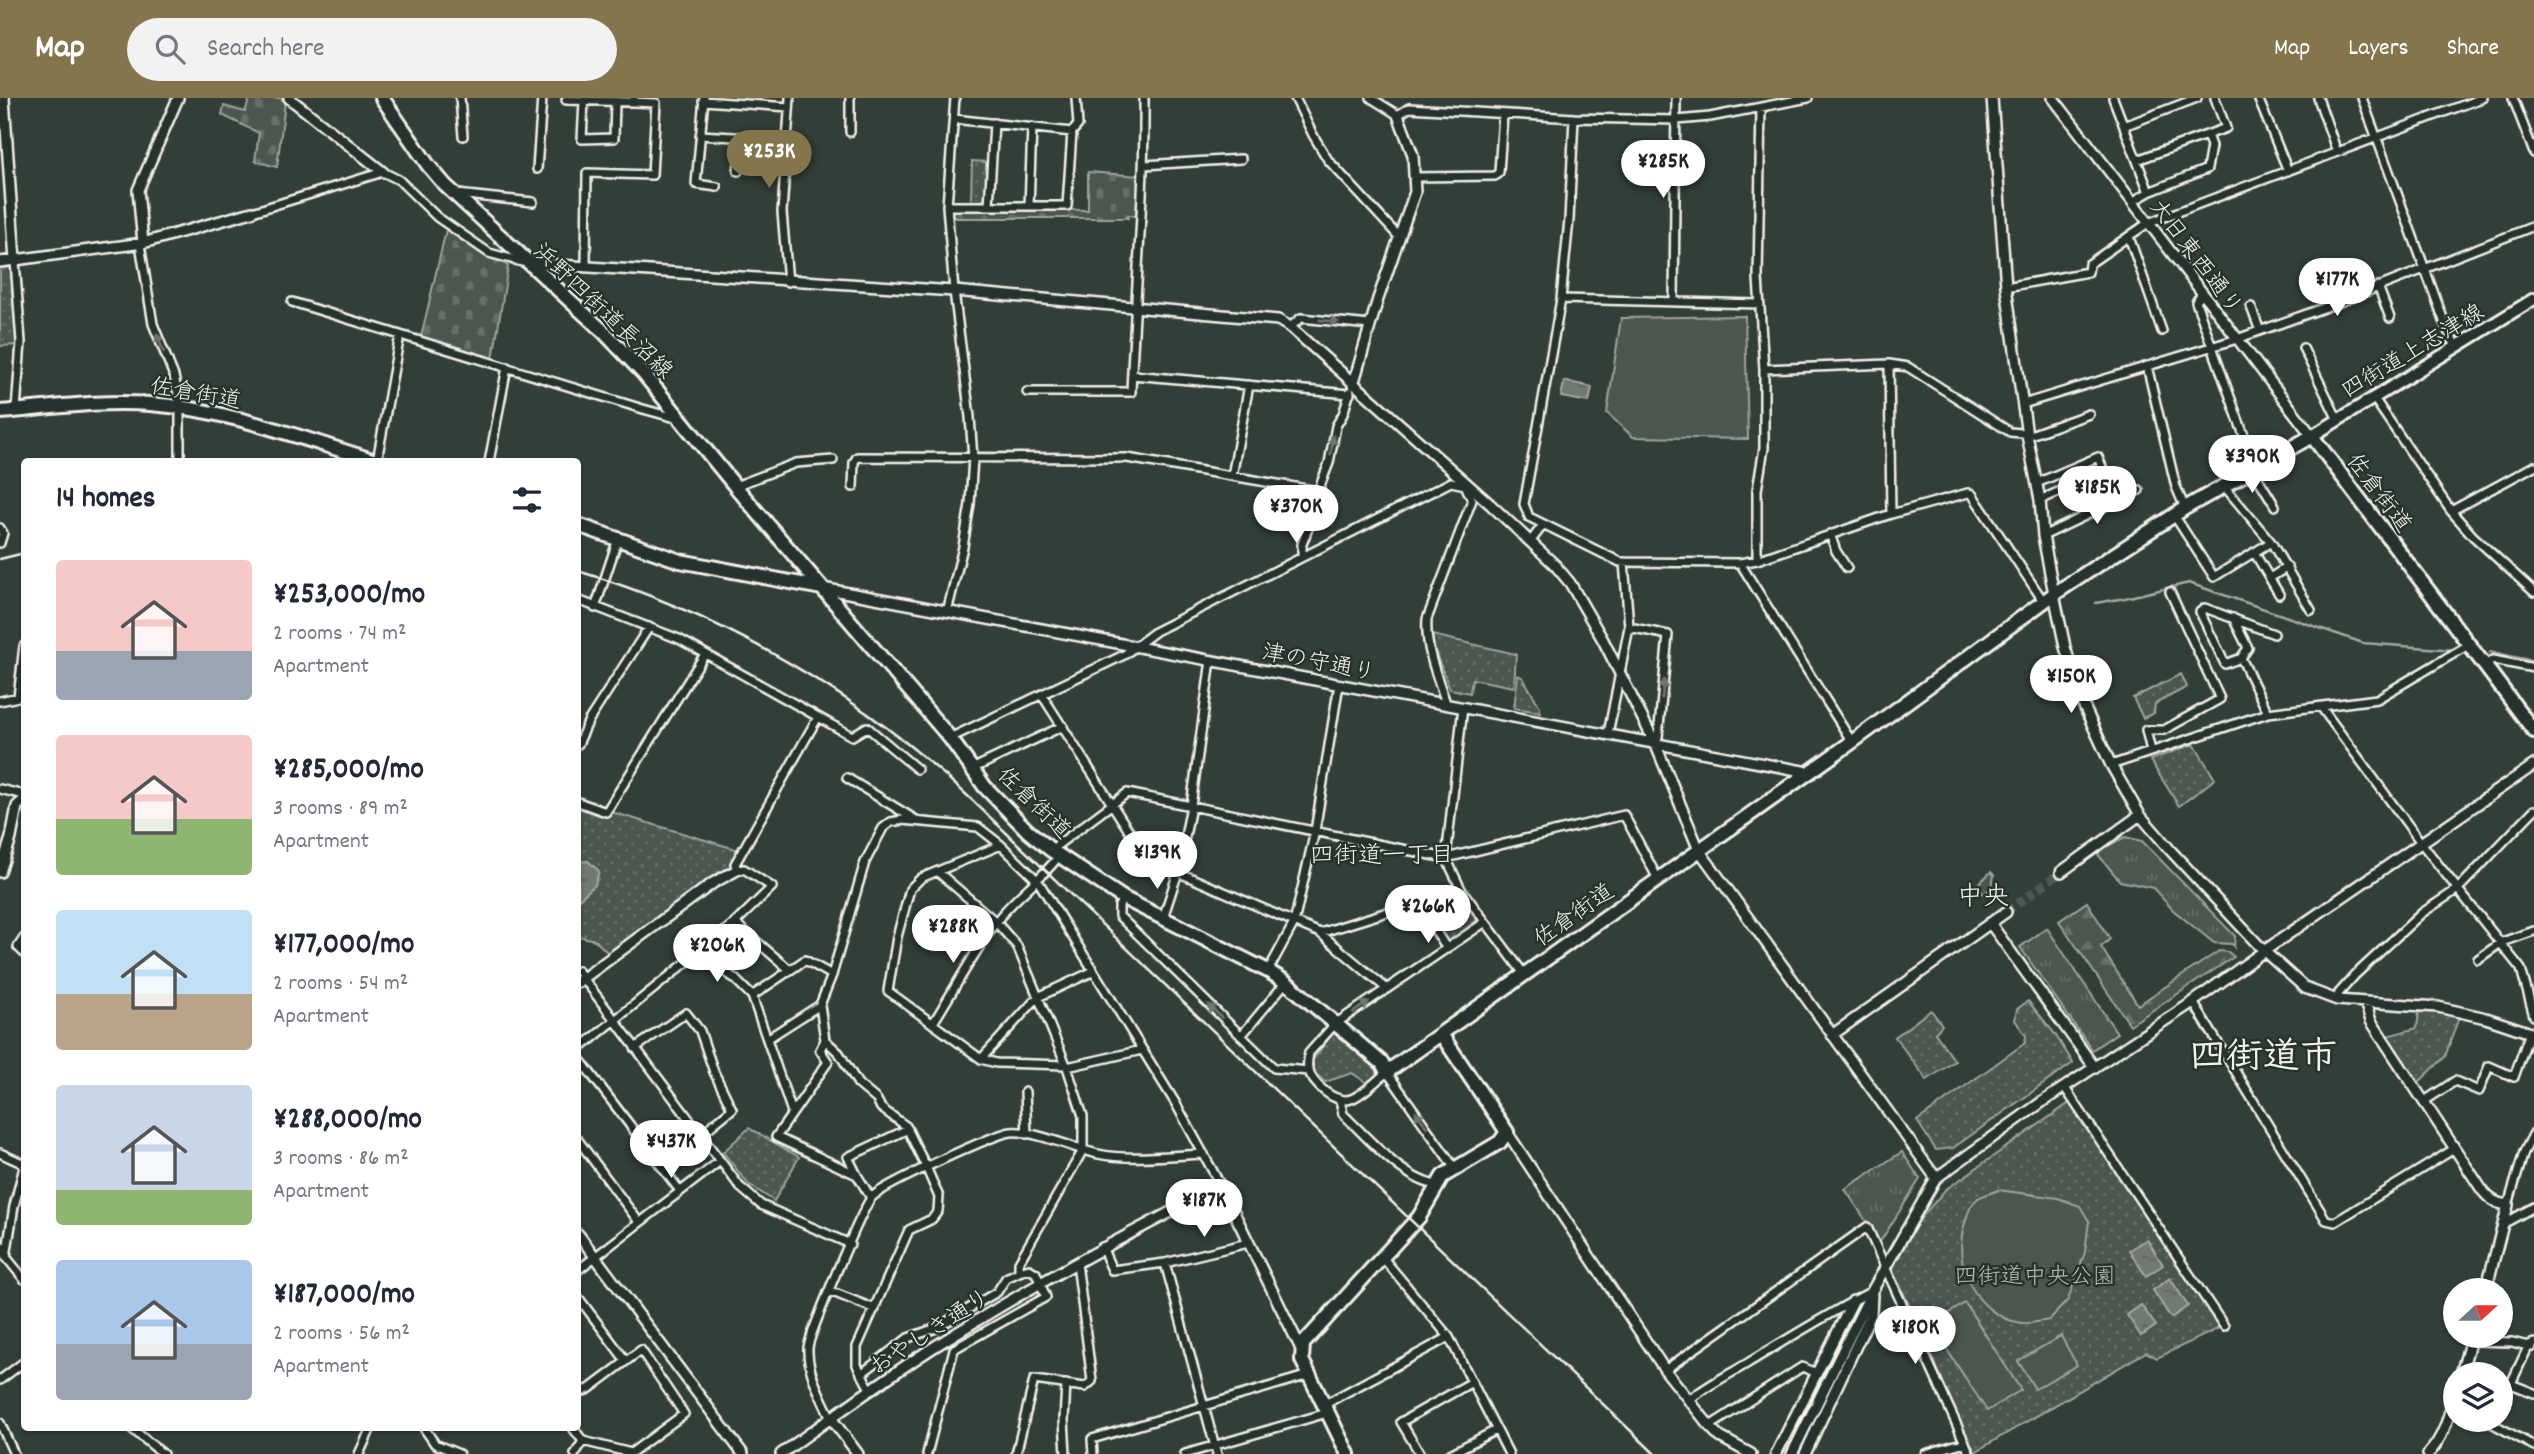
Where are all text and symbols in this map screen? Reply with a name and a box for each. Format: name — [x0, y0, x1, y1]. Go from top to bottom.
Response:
search box — [127, 18, 617, 81]
text: Map — [35, 26, 85, 73]
icon: search — [151, 30, 189, 68]
text: Search here — [207, 31, 325, 68]
text: Map — [2274, 32, 2310, 66]
text: Layers — [2348, 32, 2409, 66]
text: Share — [2447, 32, 2499, 66]
pin: ¥253K — [720, 130, 818, 190]
text: ¥253K — [743, 136, 795, 169]
pin: ¥285K — [1614, 140, 1712, 200]
text: ¥285K — [1637, 146, 1689, 179]
street label: 大日東西通り — [2140, 193, 2249, 323]
street label: 浜野四街道長沼線 — [524, 237, 679, 388]
pin: ¥177K — [2288, 258, 2386, 318]
text: ¥177K — [2315, 264, 2359, 297]
street label: 四街道上志津線 — [2336, 297, 2491, 409]
one-way arrow — [1318, 315, 1340, 326]
one-way arrow — [154, 332, 165, 353]
street label: 佐倉街道 — [147, 371, 244, 420]
one-way arrow — [1327, 434, 1338, 456]
pin: ¥390K — [2203, 436, 2301, 495]
text: ¥390K — [2224, 441, 2280, 474]
street label: 佐倉街道 — [2336, 447, 2418, 541]
pin: ¥185K — [2048, 466, 2146, 526]
text: ¥185K — [2074, 472, 2120, 505]
text: 14 homes — [56, 479, 155, 522]
icon: filters — [508, 481, 546, 519]
pin: ¥370K — [1247, 486, 1345, 545]
text: ¥370K — [1269, 491, 1323, 524]
text: ¥253,000/mo — [273, 575, 425, 618]
icon: home — [112, 588, 196, 672]
text: 2 rooms · 74 m² — [273, 618, 406, 651]
street label: 津の守通り — [1259, 637, 1378, 692]
text: Apartment — [273, 651, 369, 684]
pin: ¥150K — [2022, 656, 2120, 715]
text: ¥150K — [2046, 661, 2096, 694]
one-way arrow — [1658, 678, 1669, 700]
text: ¥285,000/mo — [273, 750, 424, 793]
street label: 佐倉街道 — [988, 761, 1077, 848]
icon: home — [112, 763, 196, 847]
text: 3 rooms · 89 m² — [273, 793, 408, 826]
text: Apartment — [273, 826, 369, 859]
pin: ¥139K — [1108, 832, 1206, 891]
text: ¥139K — [1133, 837, 1181, 870]
district label: 四街道一丁目 — [1310, 840, 1454, 874]
street label: 佐倉街道 — [1528, 877, 1622, 957]
district label: 中央 — [1957, 880, 2009, 917]
pin: ¥266K — [1379, 886, 1477, 945]
text: ¥266K — [1401, 891, 1455, 924]
pin: ¥288K — [904, 906, 1002, 965]
text: ¥288K — [928, 911, 978, 944]
pin: ¥206K — [668, 924, 766, 984]
text: ¥177,000/mo — [273, 925, 414, 968]
text: ¥206K — [689, 930, 745, 963]
icon: home — [112, 938, 196, 1022]
text: 2 rooms · 54 m² — [273, 968, 408, 1001]
one-way arrow — [1352, 1000, 1370, 1014]
text: Apartment — [273, 1001, 369, 1034]
one-way arrow — [1208, 1003, 1224, 1020]
district label: 四街道市 — [2189, 1033, 2337, 1086]
text: ¥288,000/mo — [273, 1100, 422, 1143]
one-way arrow — [1415, 1110, 1428, 1129]
icon: home — [112, 1113, 196, 1197]
pin: ¥437K — [622, 1121, 720, 1180]
text: ¥437K — [646, 1126, 696, 1159]
text: 3 rooms · 86 m² — [273, 1143, 409, 1176]
text: Apartment — [273, 1176, 369, 1209]
pin: ¥187K — [1155, 1180, 1253, 1239]
text: ¥187K — [1182, 1185, 1226, 1218]
park label: 四街道中央公園 — [1955, 1262, 2116, 1295]
text: ¥187,000/mo — [273, 1275, 415, 1318]
north arrow — [2443, 1278, 2513, 1348]
map controls — [2443, 1278, 2513, 1432]
street label: おやしき通り — [864, 1283, 998, 1385]
icon: home — [112, 1288, 196, 1372]
pin: ¥180K — [1866, 1306, 1964, 1366]
text: ¥180K — [1891, 1312, 1939, 1345]
text: 2 rooms · 56 m² — [273, 1318, 410, 1351]
text: Apartment — [273, 1351, 369, 1384]
button: layers — [2443, 1362, 2513, 1432]

